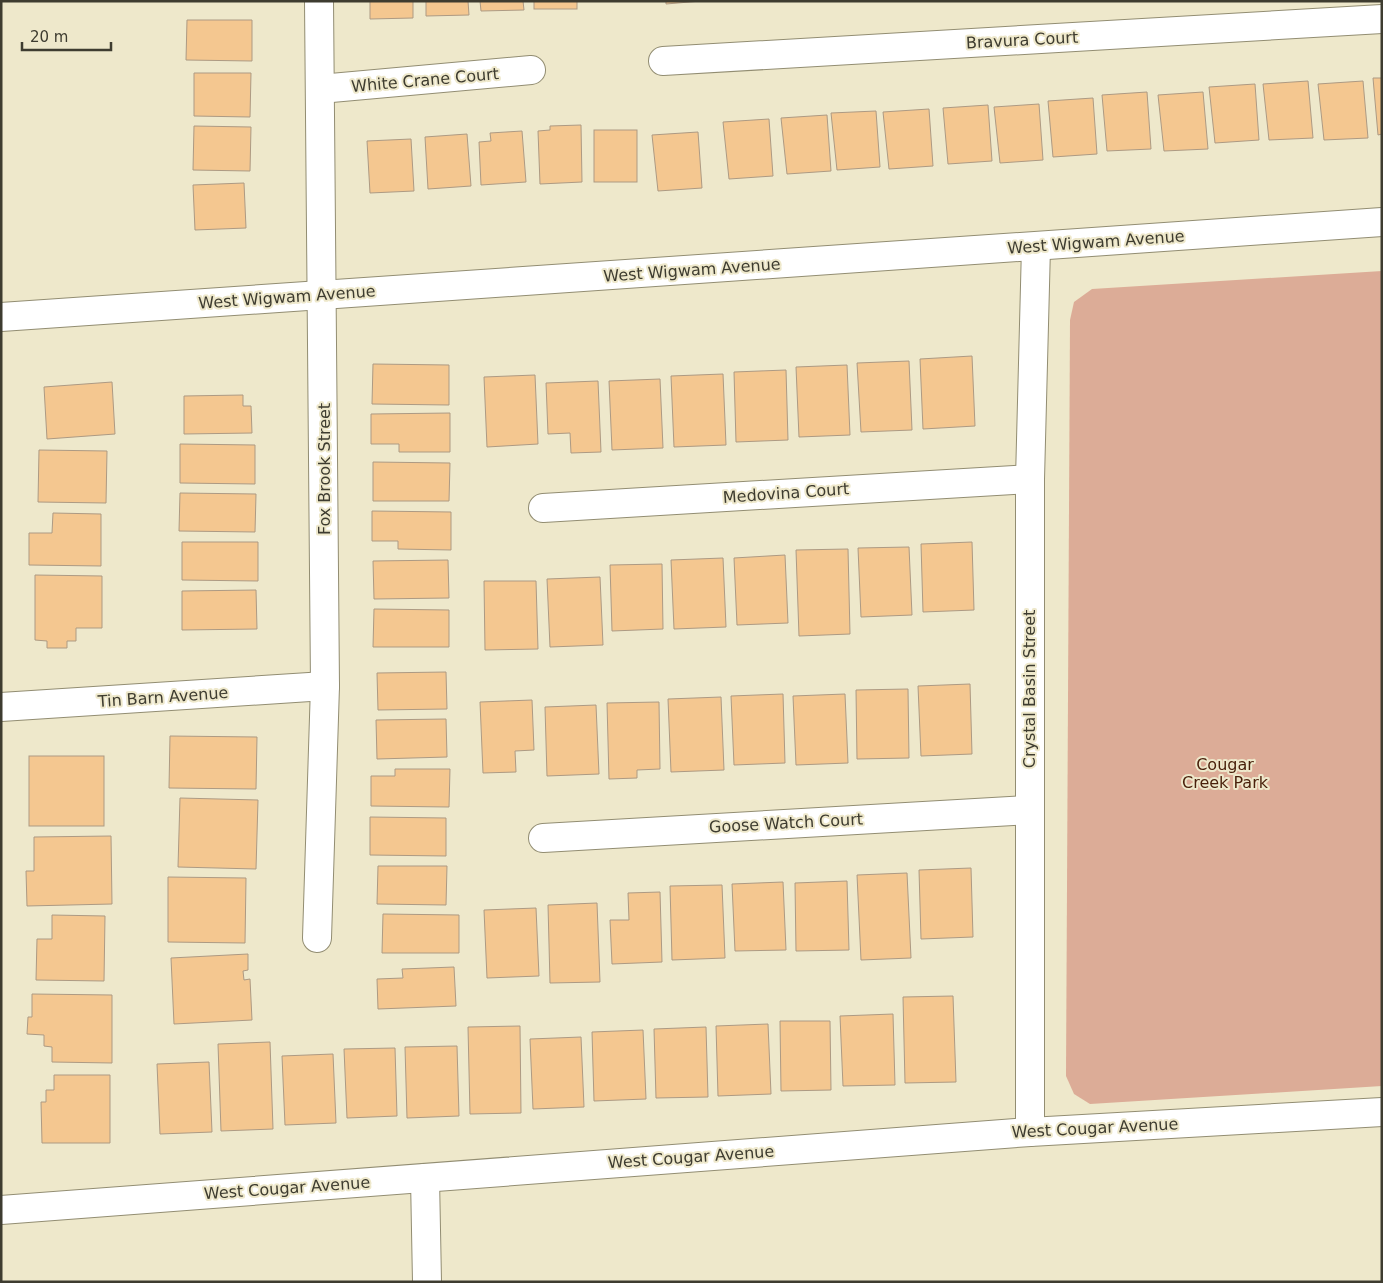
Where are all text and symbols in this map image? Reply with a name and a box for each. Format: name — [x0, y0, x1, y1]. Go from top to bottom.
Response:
scale bar — [22, 20, 111, 52]
text: 20 m — [30, 28, 68, 46]
street label: Bravura Court — [965, 28, 1079, 52]
street label: White Crane Court — [350, 64, 500, 96]
street label: West Wigwam Avenue — [1007, 226, 1185, 258]
street label: West Wigwam Avenue — [603, 254, 781, 286]
street label: West Wigwam Avenue — [198, 281, 376, 313]
street label: Fox Brook Street — [315, 403, 334, 535]
street label: Medovina Court — [722, 479, 850, 507]
street label: Crystal Basin Street — [1020, 610, 1039, 768]
street label: Tin Barn Avenue — [96, 683, 229, 711]
park label: Cougar Creek Park — [1182, 755, 1269, 792]
street label: Goose Watch Court — [709, 809, 863, 837]
street label: West Cougar Avenue — [1011, 1114, 1179, 1142]
street label: West Cougar Avenue — [607, 1142, 775, 1172]
street label: West Cougar Avenue — [203, 1173, 371, 1203]

